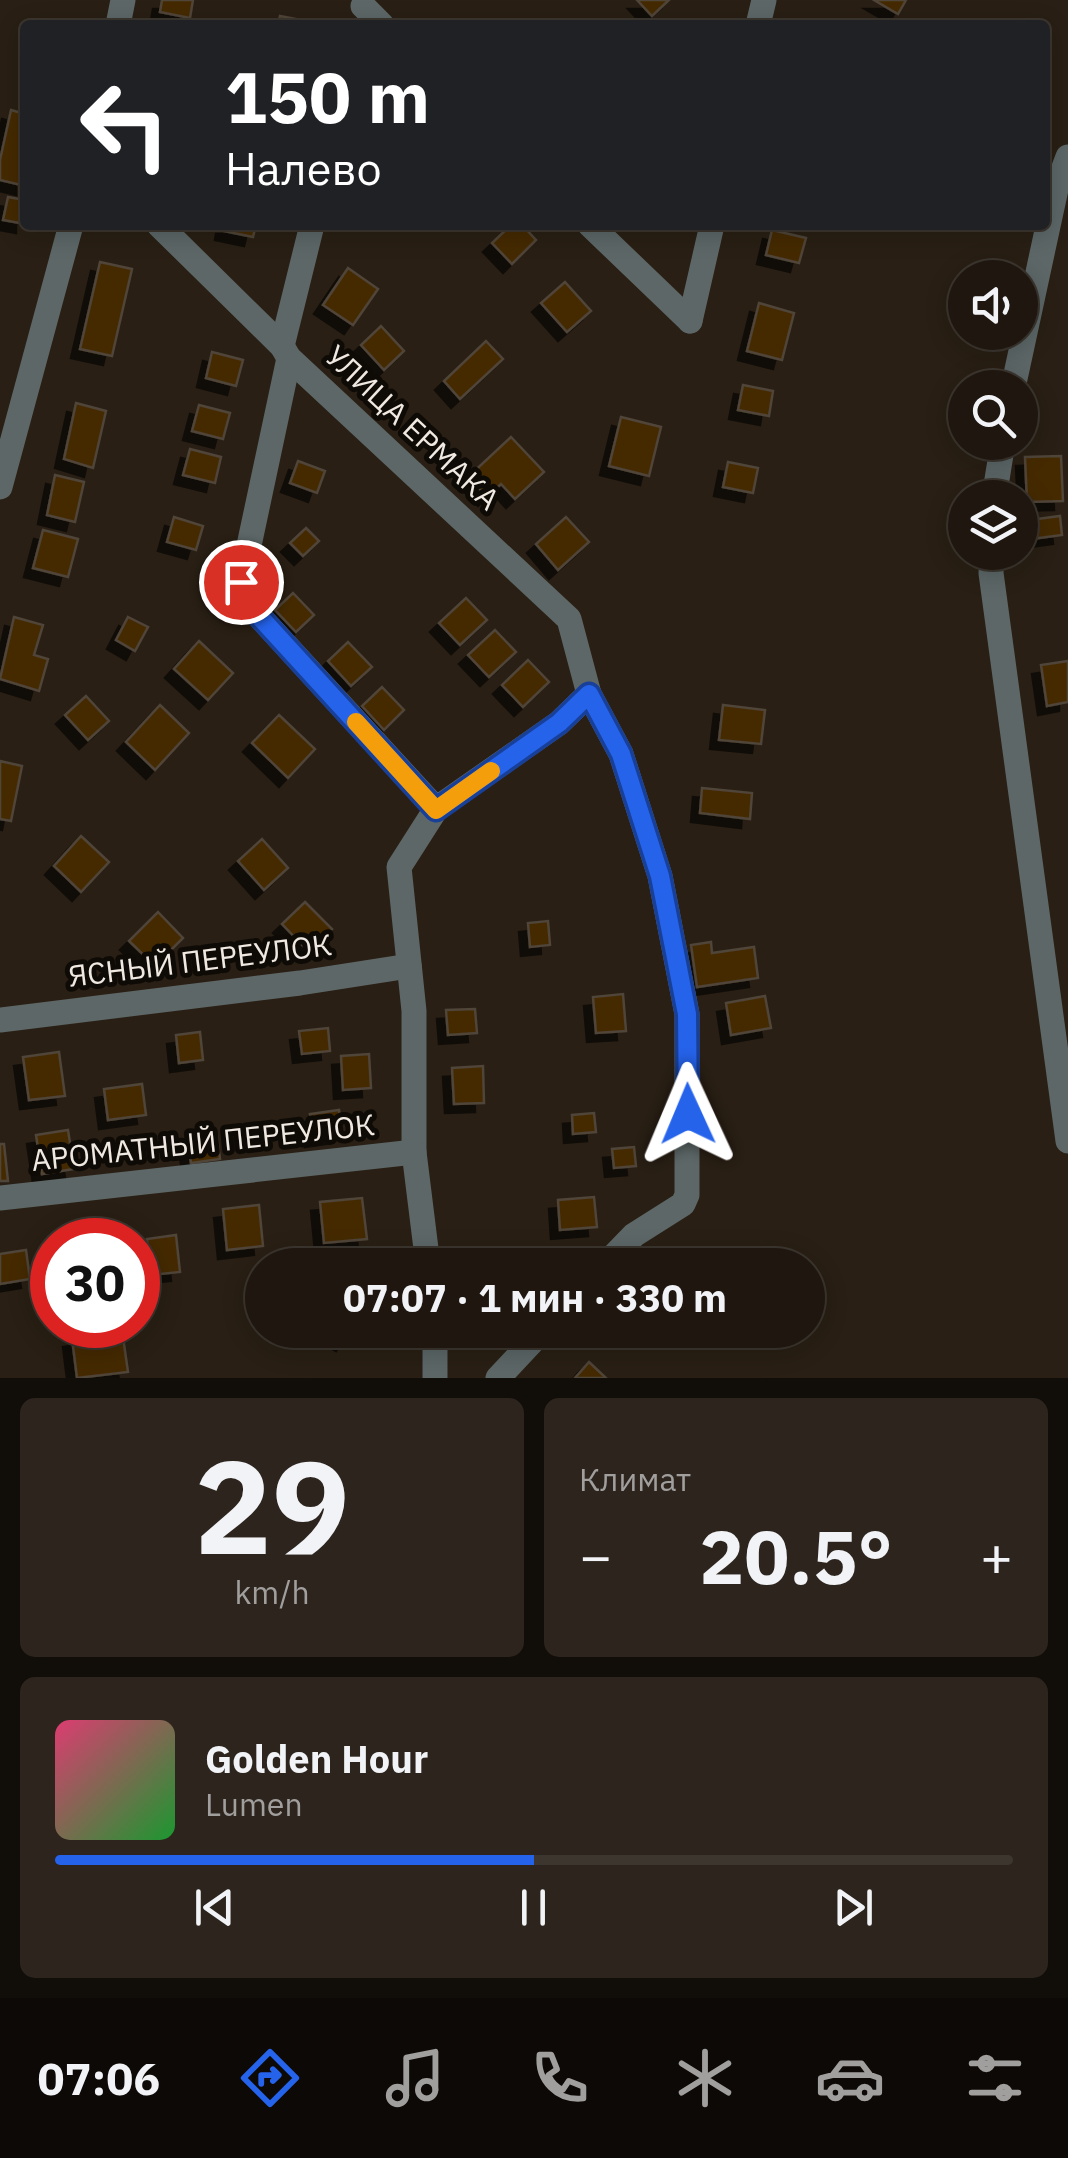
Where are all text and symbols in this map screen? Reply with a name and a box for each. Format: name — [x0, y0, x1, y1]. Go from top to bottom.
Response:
text: 150 m — [225, 51, 430, 142]
icon: left — [60, 60, 190, 190]
text: Налево — [225, 139, 382, 197]
map controls — [948, 260, 1038, 570]
button: sound — [948, 260, 1038, 350]
street label: УЛИЦА ЕРМАКА — [318, 336, 508, 518]
button: search — [948, 370, 1038, 460]
button: layers — [948, 480, 1038, 570]
pin — [199, 540, 284, 625]
icon: arrive — [214, 555, 269, 610]
street label: ЯСНЫЙ ПЕРЕУЛОК — [66, 924, 334, 995]
position arrow — [636, 1062, 740, 1166]
street label: АРОМАТНЫЙ ПЕРЕУЛОК — [29, 1104, 376, 1179]
speed limit sign: 30 — [30, 1218, 160, 1348]
text: 07:07 · 1 мин · 330 m — [343, 1273, 727, 1322]
text: 29 — [194, 1421, 350, 1590]
text: Климат — [579, 1458, 691, 1500]
text: 20.5° — [699, 1507, 893, 1605]
text: − — [579, 1520, 612, 1591]
text: + — [980, 1520, 1013, 1591]
text: km/h — [234, 1571, 310, 1613]
text: Golden Hour — [205, 1734, 428, 1783]
text: Lumen — [205, 1783, 303, 1825]
icon: previous — [187, 1880, 242, 1935]
icon: pause — [506, 1880, 561, 1935]
icon: next — [826, 1880, 881, 1935]
icon: directions — [235, 2043, 305, 2113]
icon: music — [380, 2043, 450, 2113]
icon: phone — [525, 2043, 595, 2113]
icon: climate — [670, 2043, 740, 2113]
icon: car — [815, 2043, 885, 2113]
icon: filters — [960, 2043, 1030, 2113]
text: 07:06 — [38, 2049, 160, 2107]

